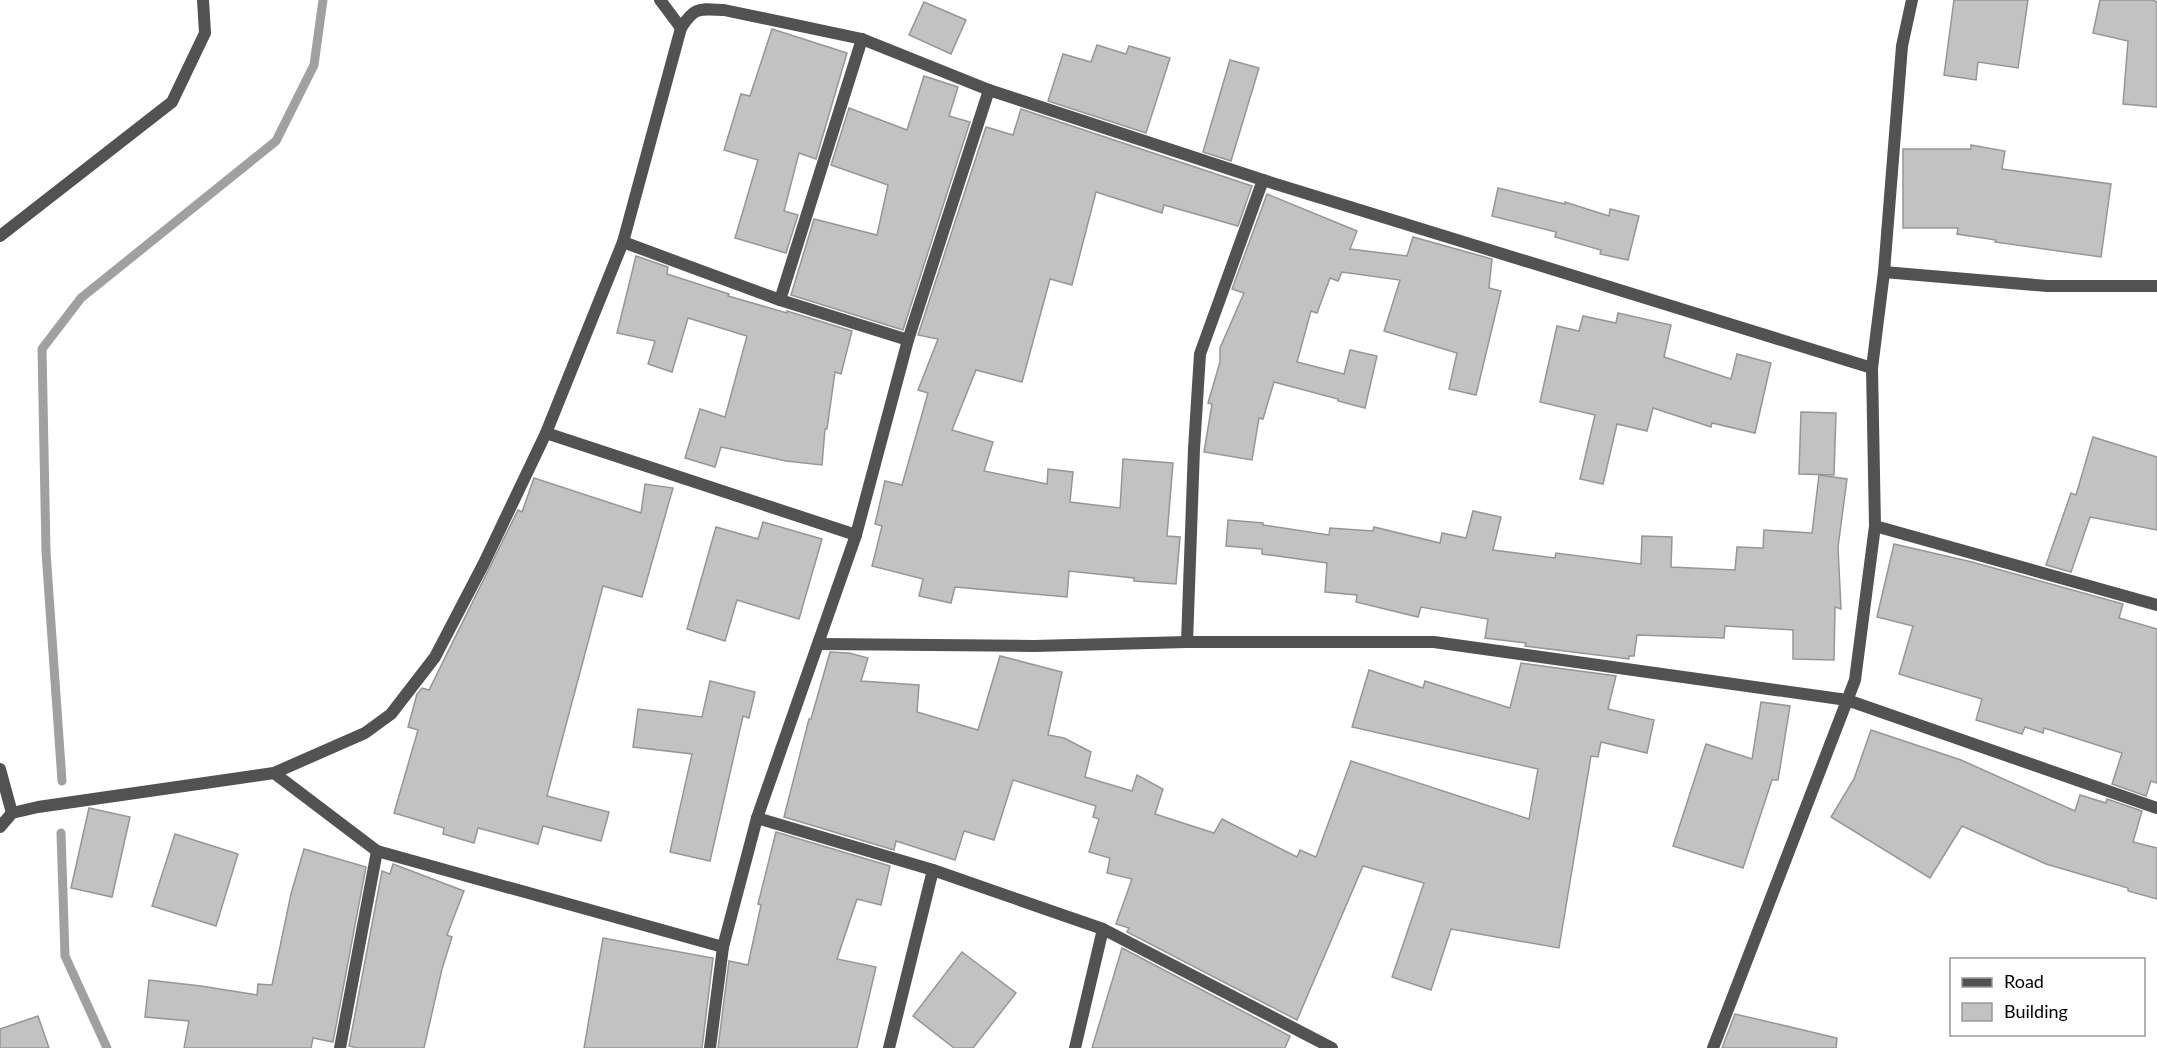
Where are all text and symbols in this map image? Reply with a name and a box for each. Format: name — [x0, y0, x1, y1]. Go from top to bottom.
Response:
legend — [1950, 958, 2145, 1036]
text: Road — [2004, 970, 2044, 992]
text: Building — [2004, 1000, 2068, 1022]

